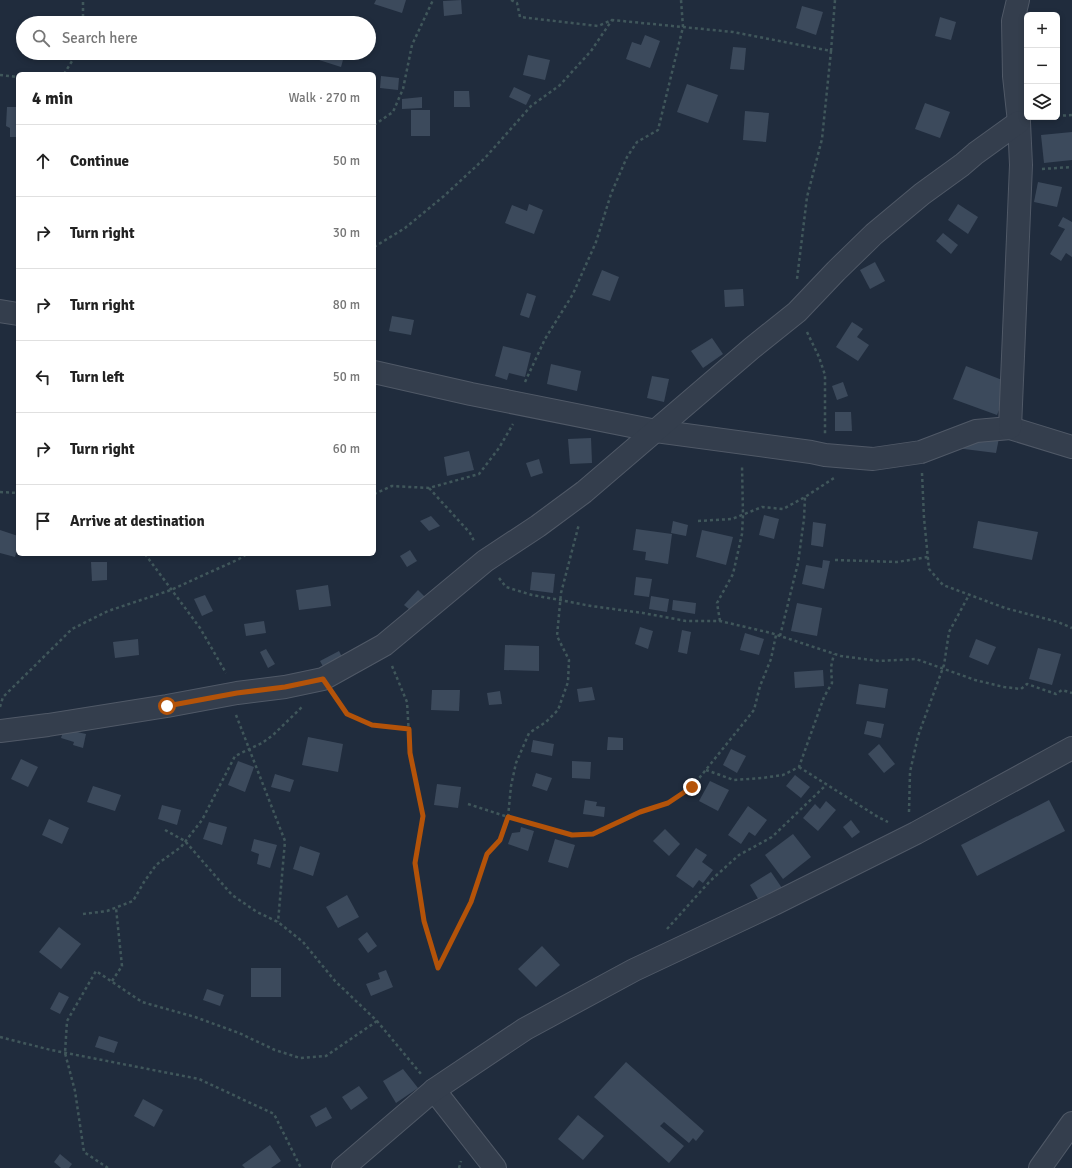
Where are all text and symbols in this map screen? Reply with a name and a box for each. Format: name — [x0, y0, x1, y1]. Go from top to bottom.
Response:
map controls — [1024, 12, 1060, 120]
button: + — [1024, 12, 1060, 48]
search box — [16, 16, 376, 60]
icon: search — [30, 27, 52, 49]
text: Search here — [62, 29, 138, 47]
button: − — [1024, 48, 1060, 84]
button: layers — [1024, 84, 1060, 120]
text: 4 min — [32, 88, 73, 109]
text: Walk · 270 m — [289, 90, 360, 106]
icon: ahead — [32, 150, 54, 172]
text: Continue — [70, 152, 129, 170]
text: 50 m — [333, 153, 360, 169]
icon: right — [32, 222, 54, 244]
text: Turn right — [70, 224, 135, 242]
text: 30 m — [333, 225, 360, 241]
icon: right — [32, 294, 54, 316]
text: Turn right — [70, 296, 135, 314]
text: 80 m — [333, 297, 360, 313]
icon: left — [32, 366, 54, 388]
text: Turn left — [70, 368, 124, 386]
text: 50 m — [333, 369, 360, 385]
icon: right — [32, 438, 54, 460]
text: Turn right — [70, 440, 135, 458]
text: 60 m — [333, 441, 360, 457]
icon: arrive — [32, 510, 54, 532]
text: Arrive at destination — [70, 512, 205, 530]
route start — [158, 697, 176, 715]
route end — [683, 778, 701, 796]

